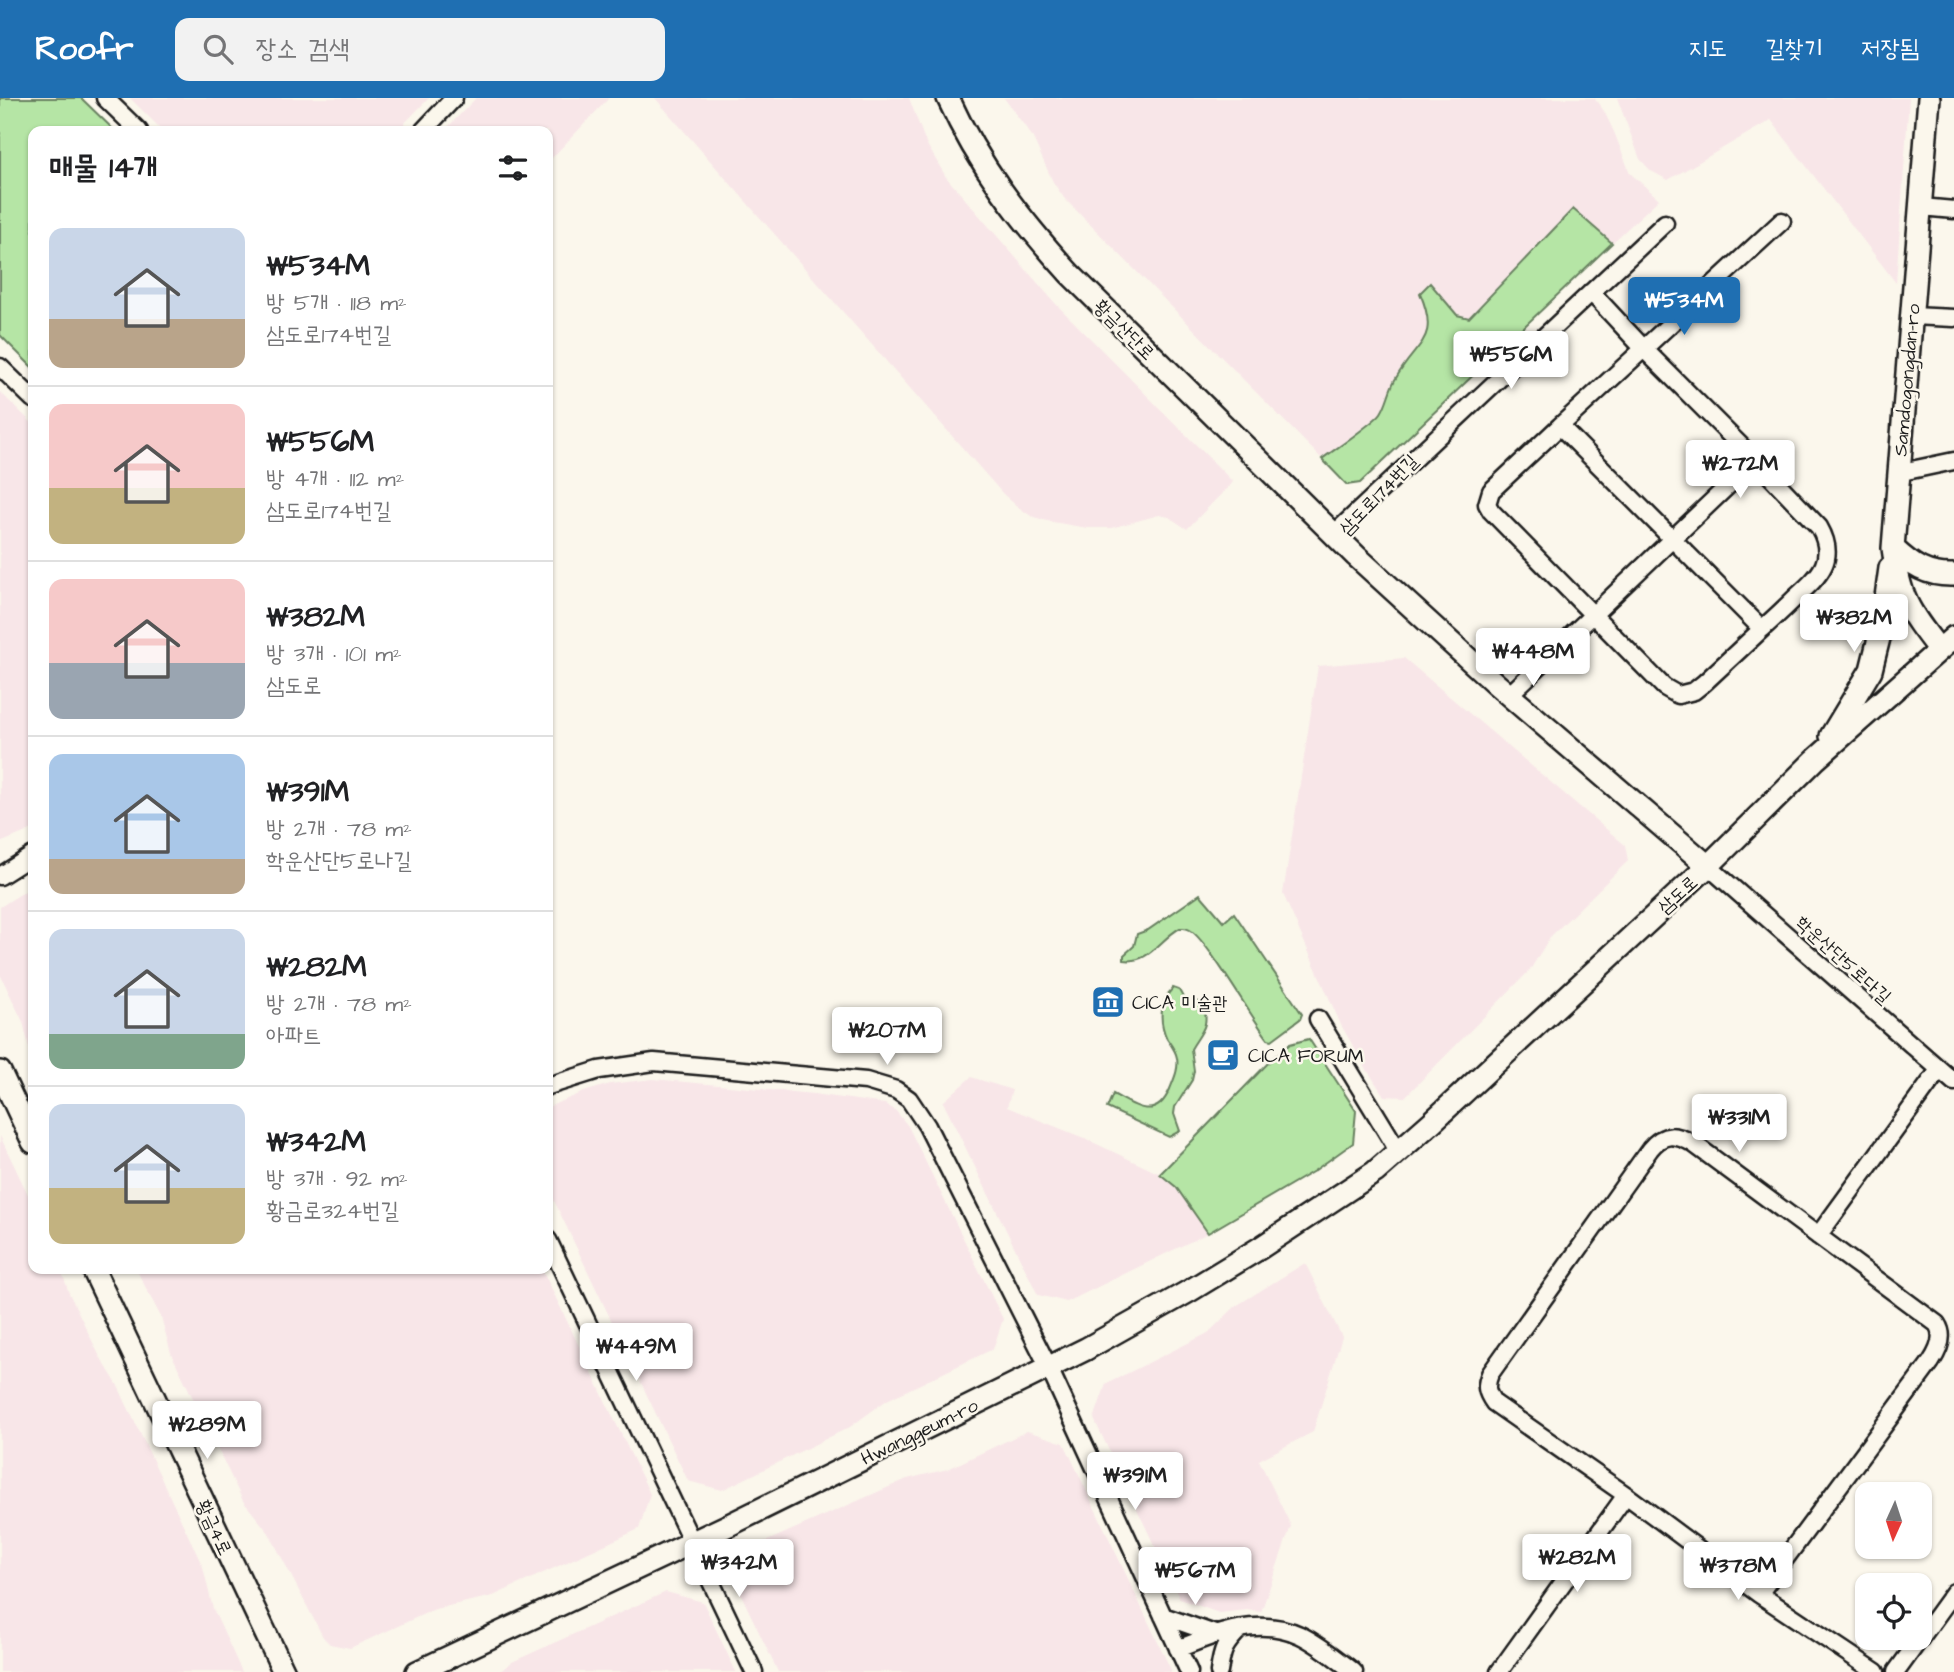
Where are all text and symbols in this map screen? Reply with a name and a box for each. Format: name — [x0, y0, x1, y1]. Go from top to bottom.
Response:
search box — [175, 18, 665, 81]
text: Roofr — [35, 26, 133, 72]
icon: search — [199, 30, 237, 68]
text: 장소 검색 — [255, 31, 350, 67]
text: 지도 — [1689, 32, 1727, 66]
text: 길찾기 — [1765, 32, 1823, 66]
text: 저장됨 — [1861, 32, 1919, 66]
text: 매물 14개 — [49, 147, 158, 189]
icon: filters — [494, 149, 532, 187]
text: ₩534M — [266, 245, 370, 287]
icon: home — [105, 256, 189, 340]
pin: ₩534M — [1635, 278, 1733, 337]
text: ₩534M — [1644, 284, 1724, 316]
text: 방 5개 · 118 m² — [266, 287, 407, 319]
street label: 황금산단로 — [1087, 293, 1161, 367]
street label: Samdogongdan-ro — [1887, 303, 1929, 458]
text: 삼도로174번길 — [266, 319, 391, 351]
pin: ₩556M — [1462, 331, 1560, 391]
text: ₩556M — [1469, 338, 1553, 370]
text: ₩556M — [266, 421, 374, 463]
icon: home — [105, 432, 189, 516]
pin: ₩272M — [1691, 440, 1789, 500]
text: ₩272M — [1702, 447, 1778, 479]
street label: 삼도로174번길 — [1333, 448, 1425, 542]
text: 방 4개 · 112 m² — [266, 463, 404, 495]
text: 삼도로174번길 — [266, 495, 391, 527]
pin: ₩382M — [1805, 594, 1903, 654]
text: ₩382M — [266, 596, 365, 638]
text: ₩382M — [1816, 601, 1892, 633]
icon: home — [105, 607, 189, 691]
pin: ₩448M — [1484, 628, 1582, 688]
text: ₩448M — [1492, 635, 1574, 667]
text: 방 3개 · 101 m² — [266, 638, 402, 670]
text: 삼도로 — [266, 670, 322, 702]
text: ₩391M — [266, 771, 349, 813]
icon: home — [105, 782, 189, 866]
text: 방 2개 · 78 m² — [266, 813, 412, 845]
text: 학운산단5로나길 — [266, 845, 412, 877]
street label: 삼도로 — [1652, 870, 1704, 920]
street label: 학운산단5로다길 — [1789, 910, 1897, 1010]
text: ₩282M — [266, 946, 367, 988]
icon: home — [105, 957, 189, 1041]
museum icon: CICA 미술관 — [1089, 983, 1127, 1021]
text: 방 2개 · 78 m² — [266, 988, 412, 1020]
place label: CICA 미술관 — [1132, 990, 1227, 1017]
pin: ₩207M — [838, 1007, 936, 1067]
text: ₩207M — [848, 1014, 926, 1046]
text: 아파트 — [266, 1020, 322, 1052]
cafe icon: CICA FORUM — [1204, 1036, 1242, 1074]
place label: CICA FORUM — [1248, 1043, 1364, 1070]
pin: ₩331M — [1690, 1094, 1788, 1154]
text: ₩331M — [1708, 1101, 1770, 1133]
text: ₩342M — [266, 1121, 366, 1163]
icon: home — [105, 1132, 189, 1216]
text: 방 3개 · 92 m² — [266, 1163, 408, 1195]
text: 황금로324번길 — [266, 1195, 399, 1227]
pin: ₩449M — [587, 1324, 685, 1383]
text: ₩449M — [596, 1330, 676, 1362]
street label: Hwanggeum-ro — [856, 1392, 984, 1473]
pin: ₩289M — [158, 1402, 256, 1461]
text: ₩289M — [168, 1408, 246, 1440]
pin: ₩391M — [1086, 1452, 1184, 1512]
text: ₩391M — [1103, 1459, 1167, 1491]
north arrow — [1855, 1482, 1932, 1559]
map controls — [1855, 1482, 1932, 1650]
street label: 황금4로 — [189, 1495, 238, 1560]
pin: ₩282M — [1528, 1534, 1626, 1594]
pin: ₩342M — [690, 1540, 788, 1599]
text: ₩282M — [1538, 1541, 1616, 1573]
pin: ₩378M — [1689, 1542, 1787, 1602]
text: ₩342M — [701, 1546, 777, 1578]
pin: ₩567M — [1146, 1548, 1244, 1607]
text: ₩378M — [1700, 1549, 1776, 1581]
text: ₩567M — [1155, 1554, 1236, 1586]
button: locate — [1855, 1573, 1932, 1650]

